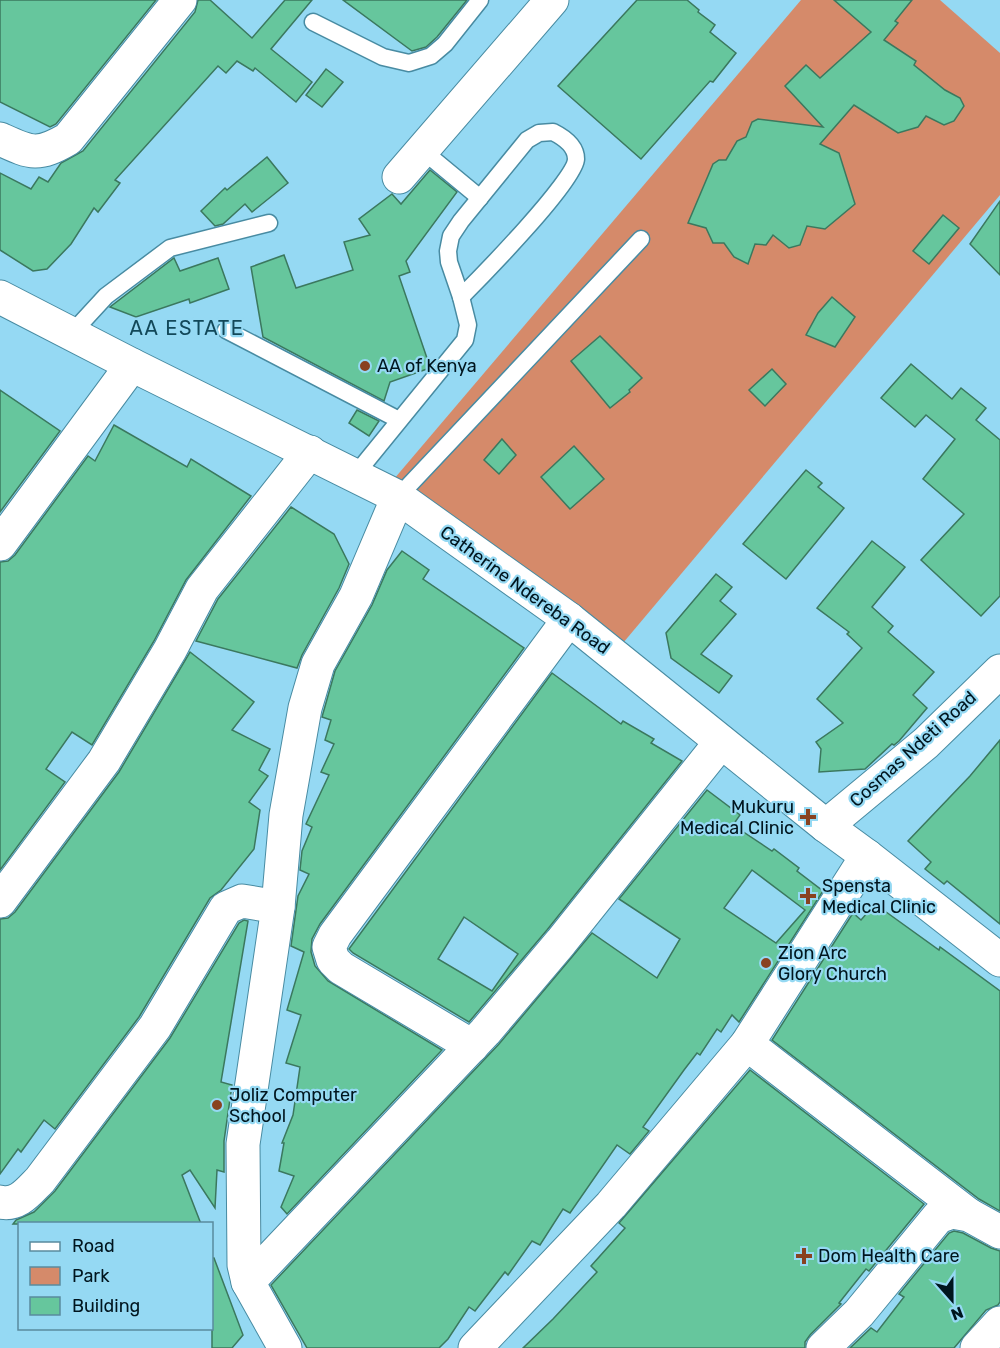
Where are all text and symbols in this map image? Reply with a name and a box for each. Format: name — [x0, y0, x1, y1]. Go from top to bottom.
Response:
district label: AA ESTATE — [130, 316, 244, 340]
place label: AA of Kenya — [377, 355, 477, 377]
marker: AA of Kenya — [358, 359, 372, 373]
street label: Catherine Ndereba Road — [436, 521, 614, 659]
street label: Cosmas Ndeti Road — [845, 686, 981, 812]
place label: Mukuru Medical Clinic — [680, 796, 794, 839]
marker: Mukuru Medical Clinic — [799, 808, 817, 826]
place label: Spensta Medical Clinic — [822, 875, 936, 918]
marker: Spensta Medical Clinic — [799, 887, 817, 905]
place label: Zion Arc Glory Church — [778, 942, 887, 985]
marker: Zion Arc Glory Church — [759, 956, 773, 970]
place label: Joliz Computer School — [229, 1084, 357, 1127]
marker: Joliz Computer School — [210, 1098, 224, 1112]
legend — [18, 1222, 213, 1330]
text: Road — [72, 1235, 115, 1257]
place label: Dom Health Care — [818, 1245, 959, 1267]
marker: Dom Health Care — [795, 1247, 813, 1265]
text: Park — [72, 1265, 110, 1287]
north arrow — [922, 1270, 982, 1330]
text: Building — [72, 1295, 140, 1317]
text: N — [948, 1303, 966, 1324]

